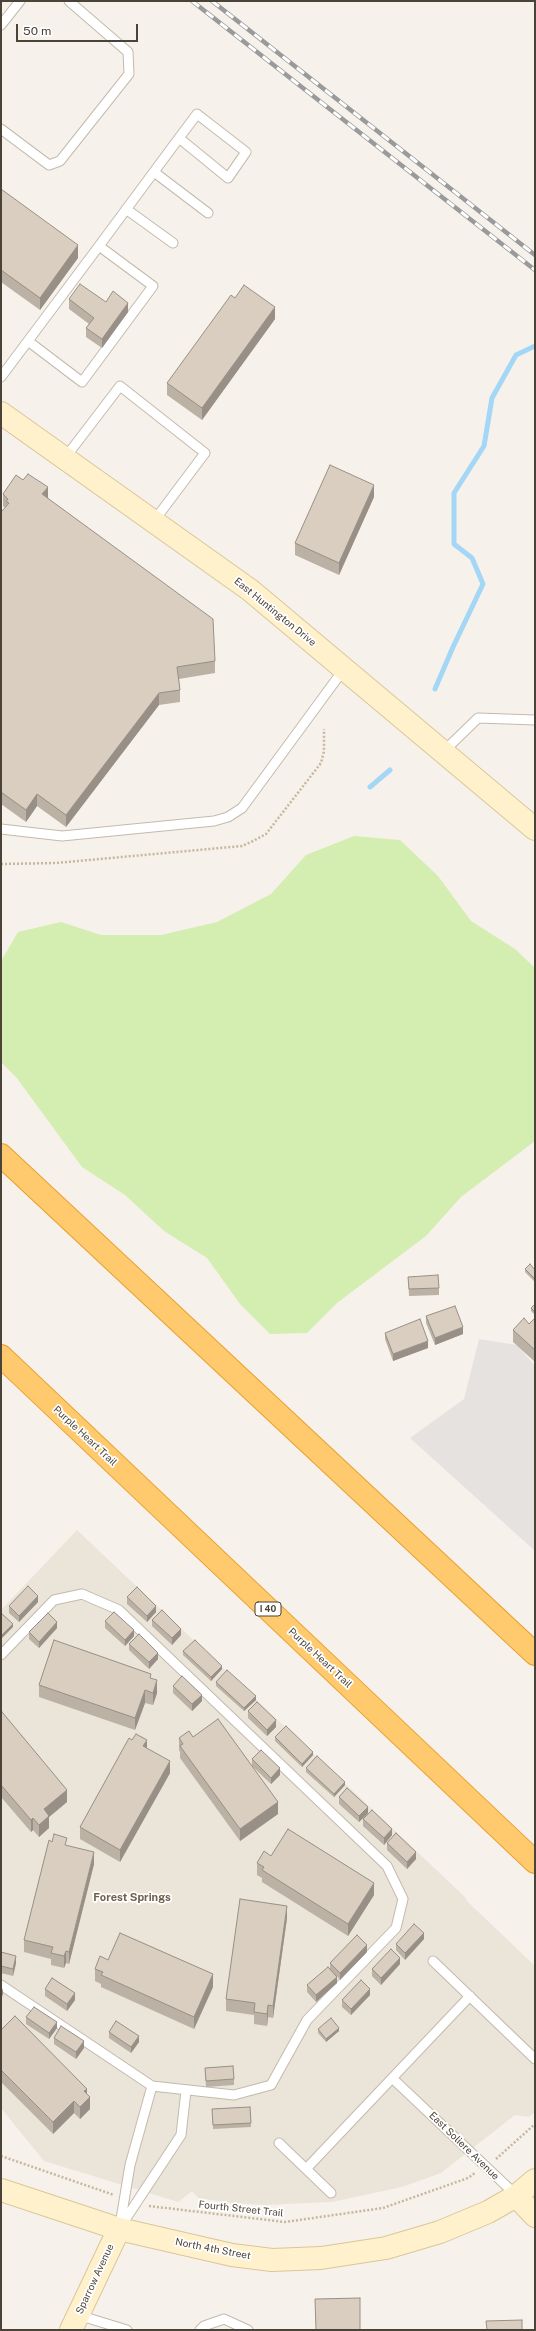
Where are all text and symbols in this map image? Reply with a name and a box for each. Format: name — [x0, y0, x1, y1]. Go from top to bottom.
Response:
scale bar — [18, 16, 140, 42]
text: 50 m — [23, 24, 51, 38]
street label: East Huntington Drive — [232, 575, 318, 649]
street label: Purple Heart Trail — [51, 1404, 119, 1468]
road number: I 40 — [255, 1602, 281, 1616]
street label: Purple Heart Trail — [286, 1626, 354, 1690]
district label: Forest Springs — [93, 1891, 171, 1905]
street label: East Soliere Avenue — [427, 2110, 501, 2182]
street label: Fourth Street Trail — [198, 2199, 284, 2219]
street label: North 4th Street — [174, 2236, 252, 2262]
street label: Sparrow Avenue — [73, 2242, 117, 2316]

